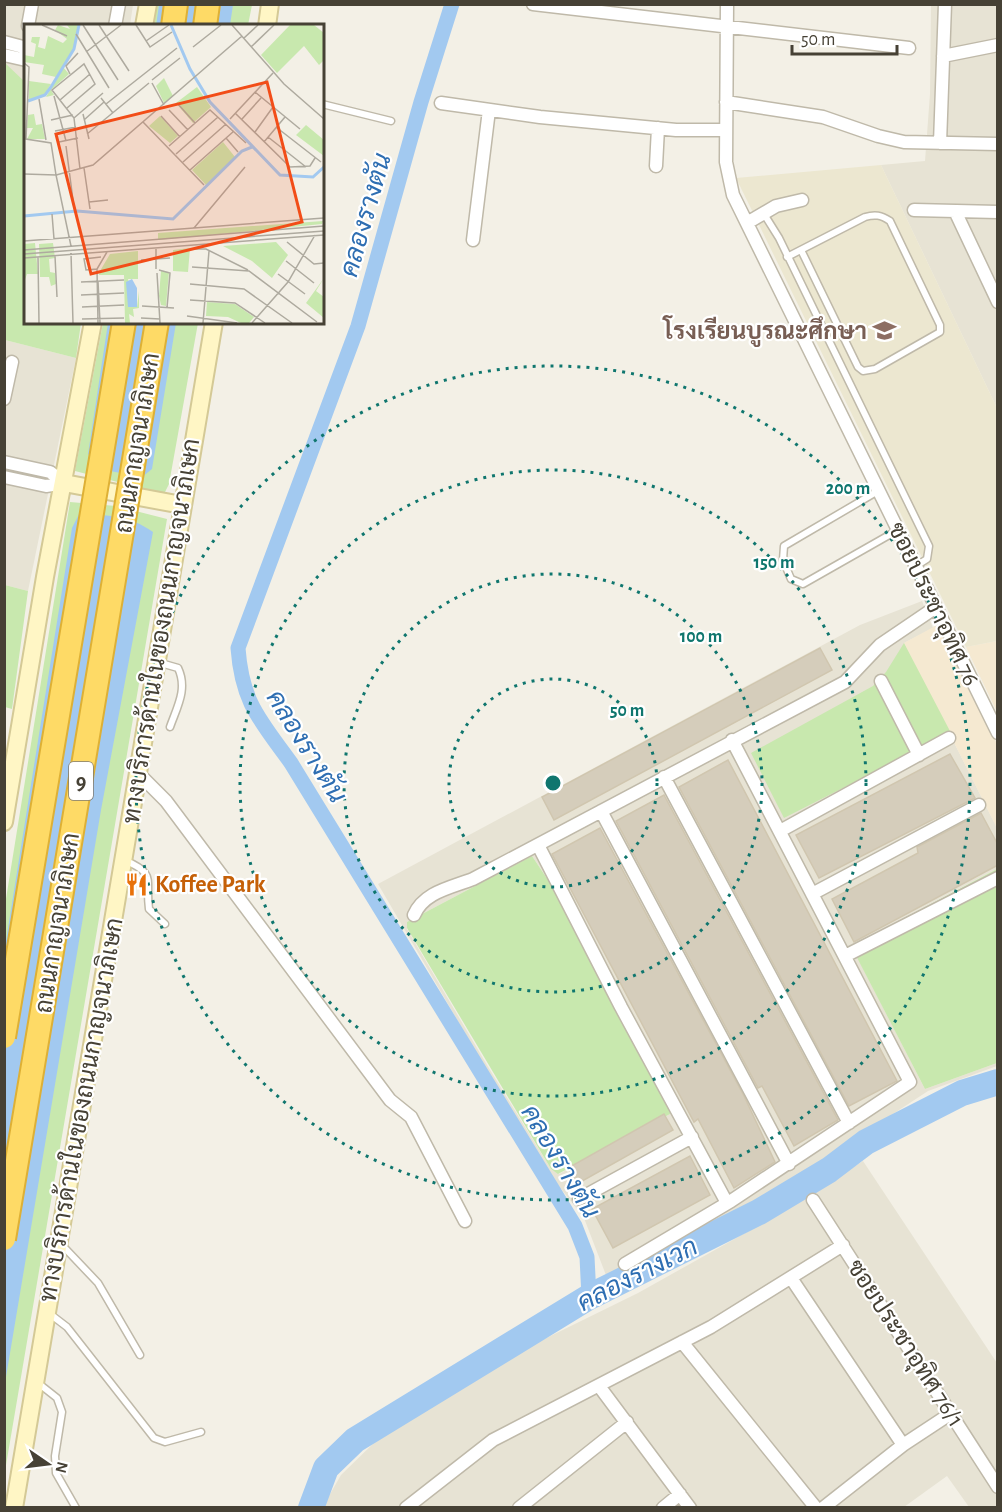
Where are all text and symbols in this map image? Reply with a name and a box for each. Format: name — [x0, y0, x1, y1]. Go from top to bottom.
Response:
scale bar — [792, 18, 897, 56]
inset map — [24, 24, 324, 324]
text: 50 m — [801, 31, 835, 49]
water label: คลองรางตัน — [332, 149, 396, 280]
place label: โรงเรียนบูรณะศึกษา — [661, 315, 867, 347]
school or university icon: โรงเรียนบูรณะศึกษา — [872, 318, 898, 344]
street label: ถนนกาญจนาภิเษก — [109, 351, 165, 535]
street label: ทางบริการด้านในของถนนกาญจนาภิเษก — [115, 436, 205, 826]
text: 200 m — [826, 480, 870, 498]
street label: ซอยประชาอุทิศ 76 — [880, 518, 986, 691]
text: 150 m — [754, 554, 794, 572]
text: 100 m — [680, 628, 722, 646]
water label: คลองรางตัน — [261, 684, 354, 808]
text: 50 m — [610, 702, 644, 720]
road number: 9 — [69, 762, 93, 800]
centre of rings — [543, 773, 563, 793]
street label: ถนนกาญจนาภิเษก — [29, 831, 85, 1015]
restaurant icon: Koffee Park — [124, 871, 150, 897]
place label: Koffee Park — [155, 873, 266, 897]
street label: ทางบริการด้านในของถนนกาญจนาภิเษก — [31, 915, 129, 1304]
water label: คลองรางตัน — [516, 1098, 608, 1223]
water label: คลองรางเวก — [573, 1234, 702, 1316]
street label: ซอยประชาอุทิศ 76/1 — [840, 1254, 970, 1433]
north arrow — [18, 1434, 78, 1494]
text: N — [52, 1460, 71, 1475]

